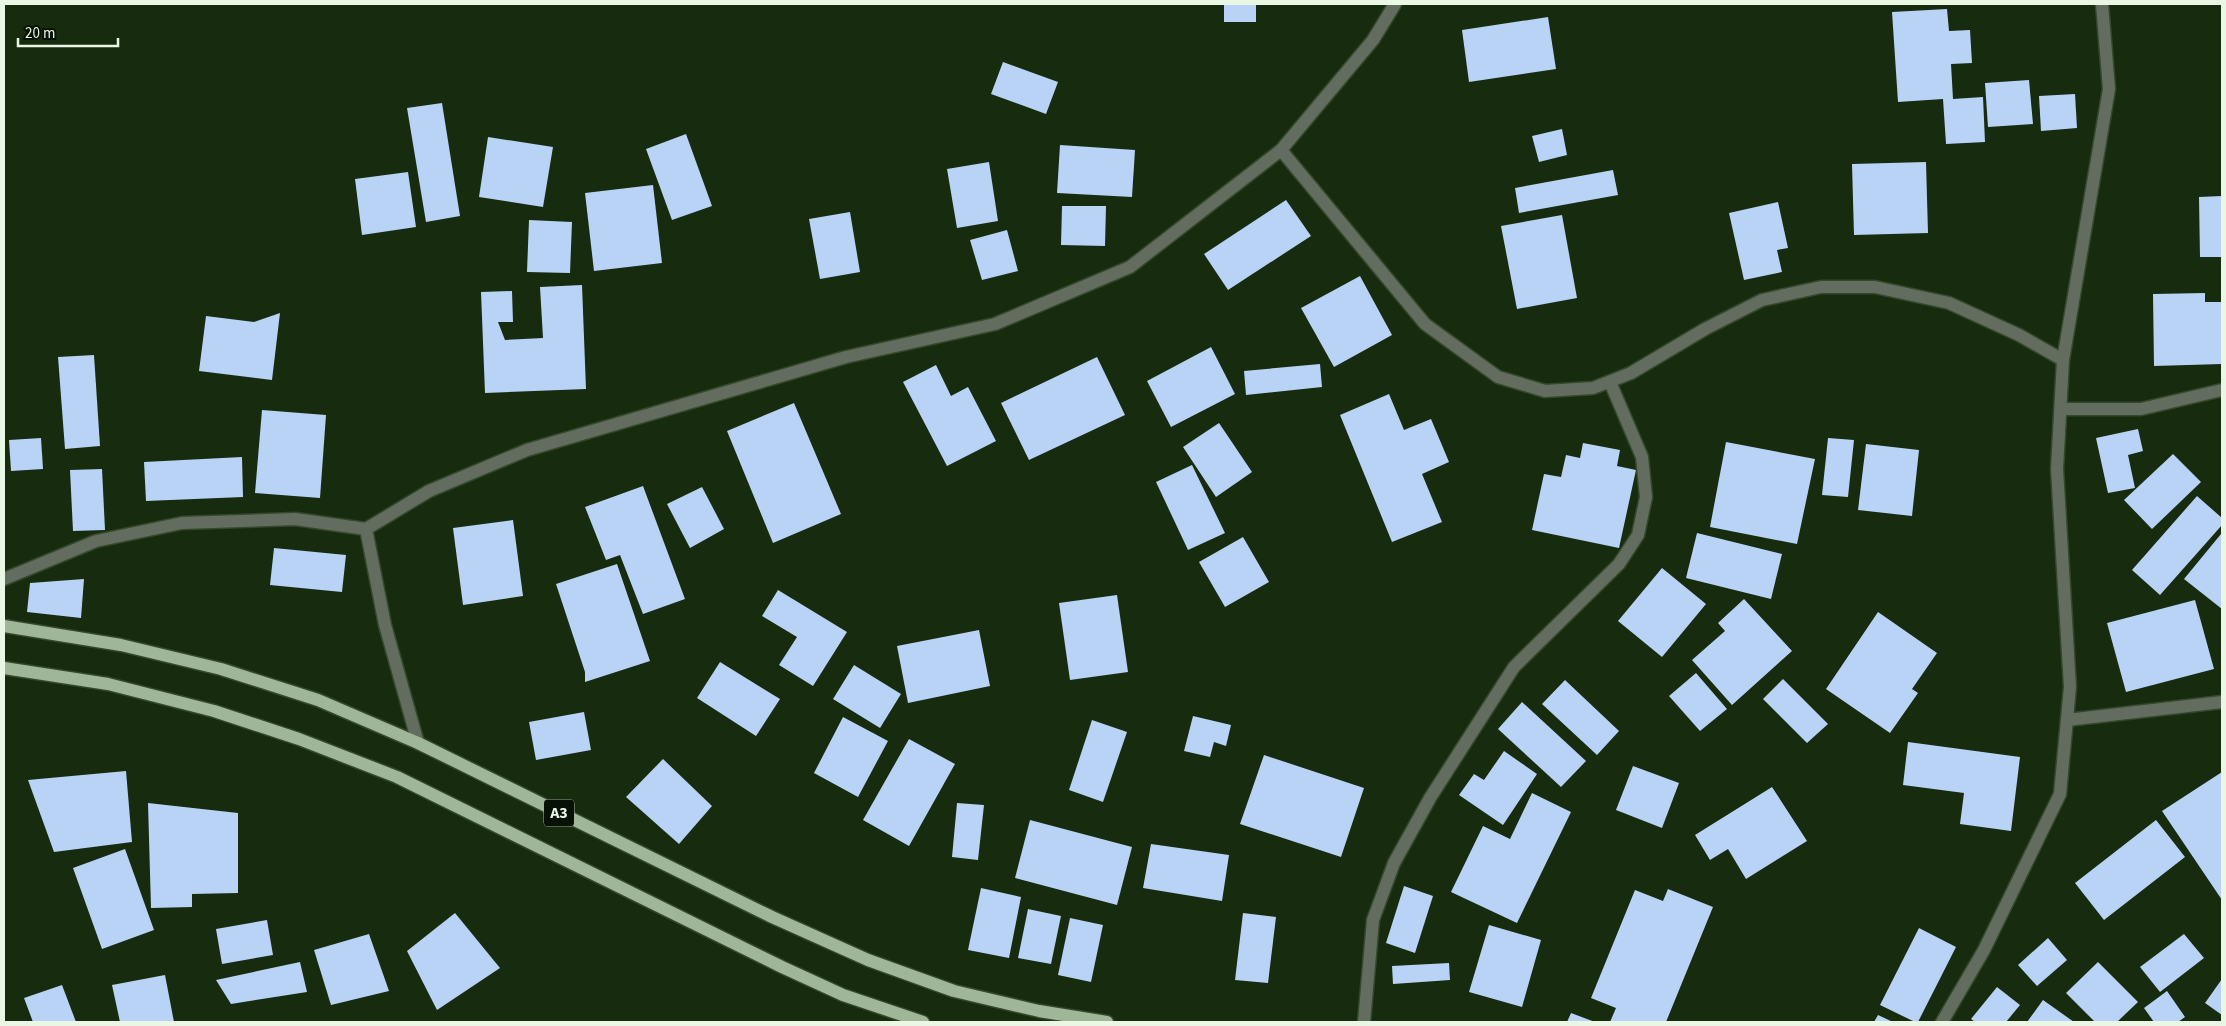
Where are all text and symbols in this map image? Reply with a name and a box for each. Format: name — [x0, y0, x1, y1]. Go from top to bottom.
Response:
scale bar — [18, 15, 118, 47]
text: 20 m — [25, 23, 55, 44]
road number: A3 — [544, 800, 574, 826]

